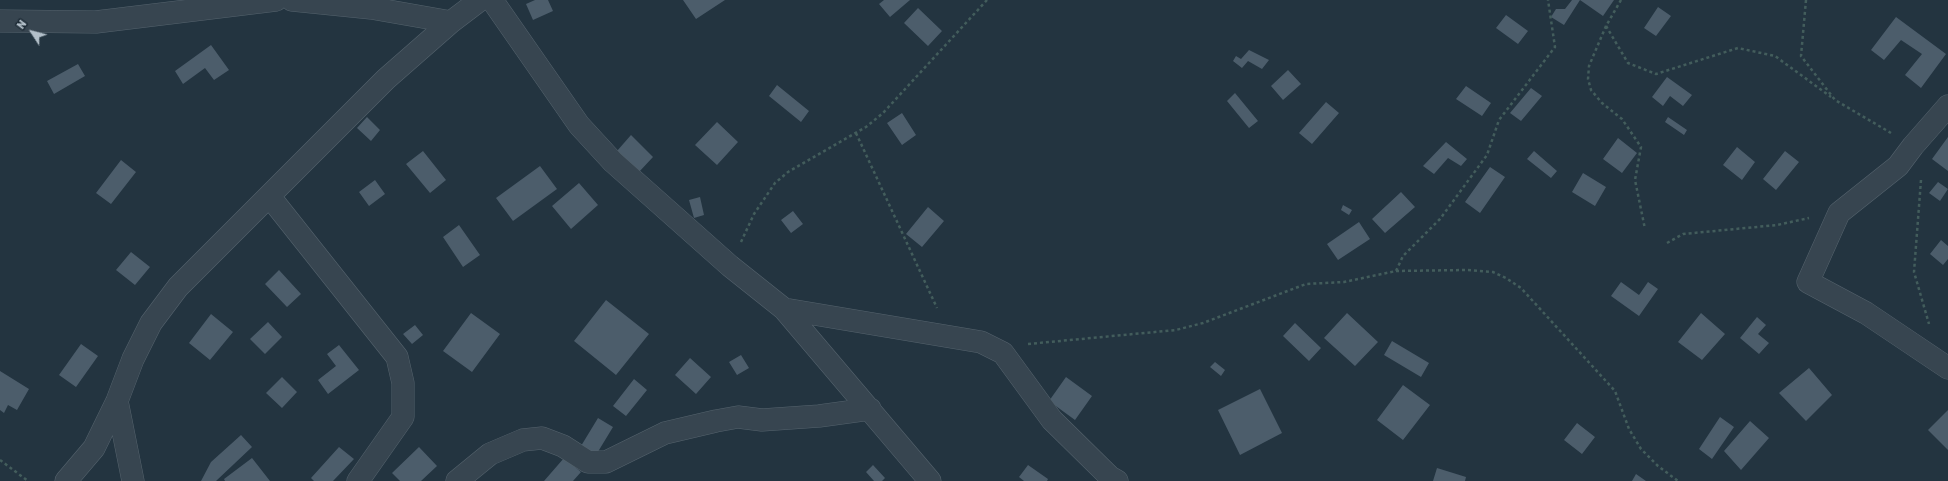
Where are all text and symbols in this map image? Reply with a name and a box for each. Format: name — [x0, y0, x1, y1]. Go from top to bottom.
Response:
north arrow — [12, 12, 52, 52]
text: N — [14, 18, 29, 32]

